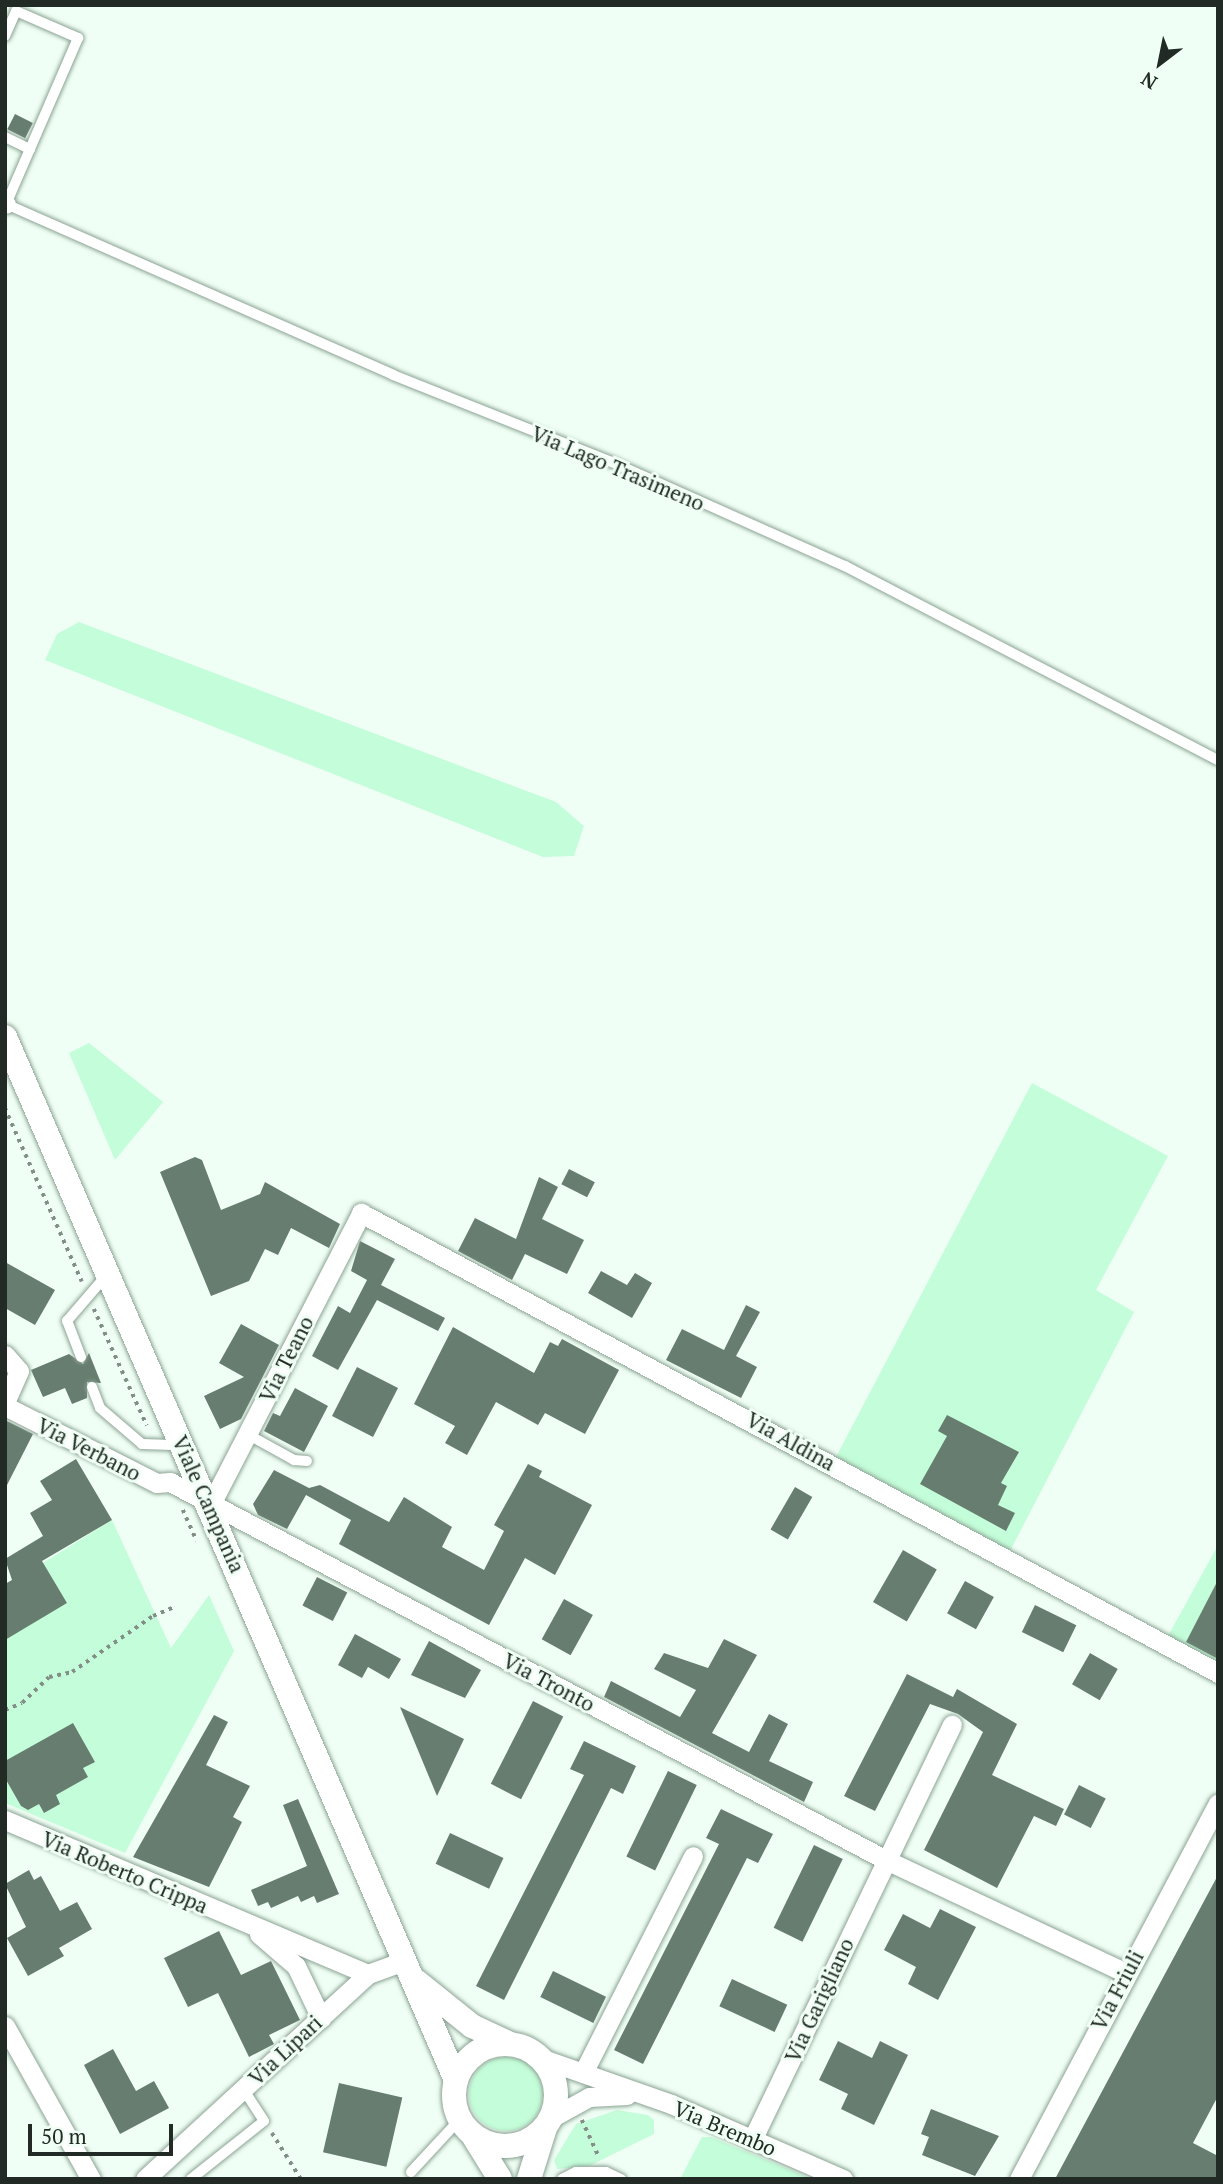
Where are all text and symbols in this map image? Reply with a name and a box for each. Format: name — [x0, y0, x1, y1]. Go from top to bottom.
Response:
north arrow — [1125, 28, 1195, 98]
text: N — [1136, 67, 1161, 96]
street label: Via Lago Trasimeno — [528, 420, 708, 516]
street label: Via Teano — [254, 1312, 318, 1406]
street label: Via Aldina — [742, 1406, 840, 1476]
street label: Via Verbano — [33, 1412, 145, 1486]
street label: Viale Campania — [168, 1432, 250, 1576]
street label: Via Tronto — [499, 1647, 599, 1717]
street label: Via Roberto Crippa — [38, 1826, 212, 1918]
street label: Via Garigliano — [779, 1934, 859, 2066]
street label: Via Friuli — [1085, 1946, 1149, 2034]
street label: Via Lipari — [243, 2010, 327, 2090]
street label: Via Brembo — [670, 2095, 780, 2161]
scale bar — [32, 2110, 177, 2154]
text: 50 m — [41, 2122, 87, 2150]

